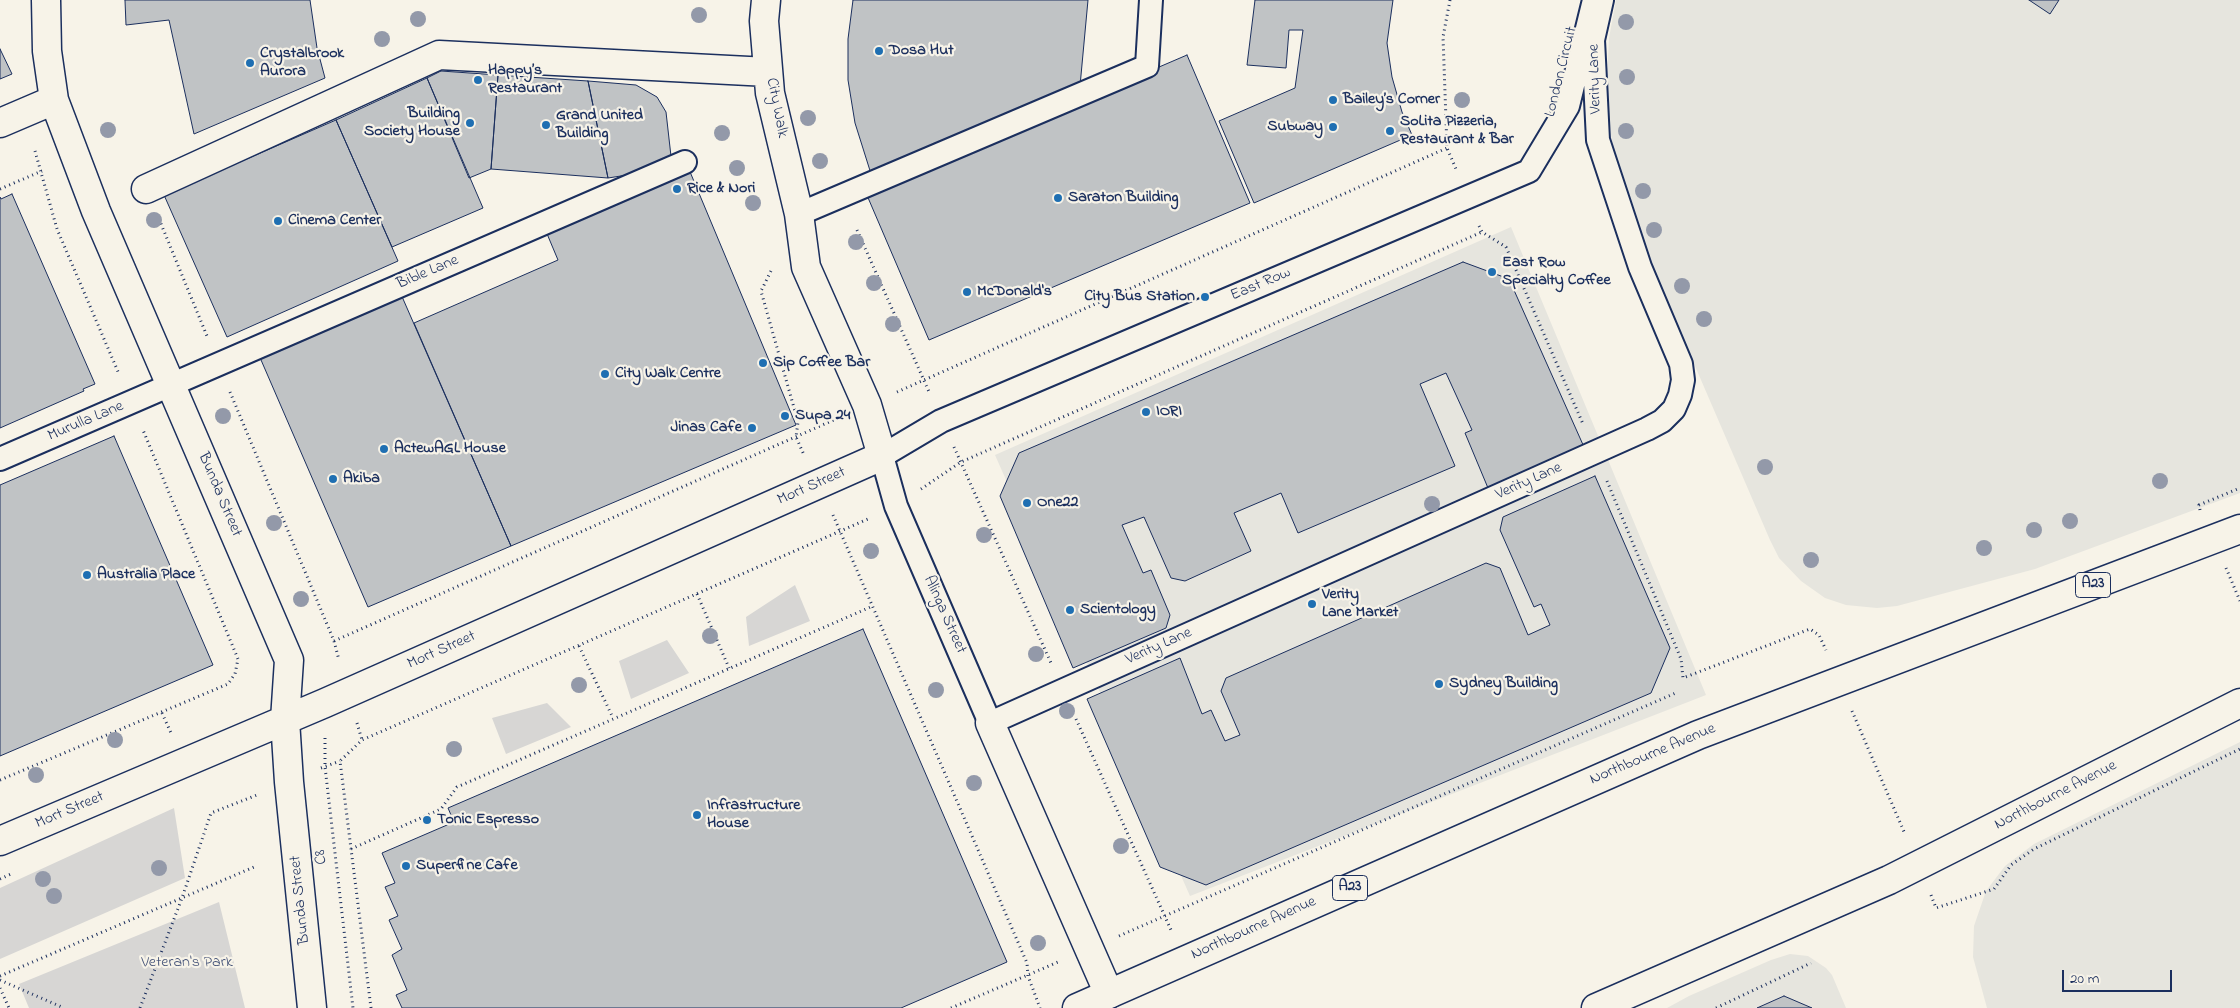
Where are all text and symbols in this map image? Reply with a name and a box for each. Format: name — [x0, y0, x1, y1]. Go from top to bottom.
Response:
street label: London Circuit — [1542, 25, 1582, 119]
place label: Dosa Hut — [889, 41, 954, 61]
street label: Verity Lane — [1585, 43, 1607, 115]
place label: Crystalbrook Aurora — [260, 44, 344, 82]
marker: Dosa Hut — [873, 45, 885, 57]
marker: Crystalbrook Aurora — [244, 57, 256, 69]
place label: Happy’s Restaurant — [488, 61, 562, 99]
marker: Happy’s Restaurant — [472, 74, 484, 86]
street label: City Walk — [761, 76, 791, 140]
place label: Bailey’s Corner — [1343, 90, 1440, 110]
marker: Bailey’s Corner — [1327, 94, 1339, 106]
place label: Building Society House — [364, 104, 460, 142]
place label: Grand United Building — [556, 106, 643, 144]
place label: SoLita Pizzeria, Restaurant & Bar — [1400, 112, 1514, 150]
marker: Building Society House — [464, 117, 476, 129]
place label: Subway — [1267, 117, 1323, 137]
marker: Grand United Building — [540, 119, 552, 131]
marker: Subway — [1327, 121, 1339, 133]
marker: SoLita Pizzeria, Restaurant & Bar — [1384, 125, 1396, 137]
place label: Rice & Nori — [687, 179, 755, 199]
marker: Rice & Nori — [671, 183, 683, 195]
place label: Saraton Building — [1068, 188, 1178, 208]
marker: Saraton Building — [1052, 192, 1064, 204]
place label: Cinema Center — [288, 211, 381, 231]
marker: Cinema Center — [272, 215, 284, 227]
street label: Bible Lane — [394, 251, 462, 295]
place label: East Row Specialty Coffee — [1502, 253, 1611, 291]
street label: East Row — [1228, 264, 1294, 306]
marker: East Row Specialty Coffee — [1486, 266, 1498, 278]
place label: McDonald's — [977, 282, 1052, 302]
marker: McDonald's — [961, 286, 973, 298]
place label: City Bus Station — [1084, 287, 1195, 307]
marker: City Bus Station — [1199, 291, 1211, 303]
place label: Sip Coffee Bar — [773, 353, 870, 373]
marker: Sip Coffee Bar — [757, 357, 769, 369]
place label: City Walk Centre — [615, 364, 721, 384]
marker: City Walk Centre — [599, 368, 611, 380]
street label: Murulla Lane — [45, 397, 127, 447]
place label: IORI — [1156, 402, 1182, 422]
place label: Supa 24 — [795, 406, 850, 426]
marker: IORI — [1140, 406, 1152, 418]
marker: Supa 24 — [779, 410, 791, 422]
place label: Jinas Cafe — [671, 418, 742, 438]
marker: Jinas Cafe — [746, 422, 758, 434]
place label: ActewAGL House — [394, 439, 506, 459]
marker: ActewAGL House — [378, 443, 390, 455]
street label: Bunda Street — [193, 450, 245, 540]
street label: Verity Lane — [1493, 459, 1565, 505]
street label: Mort Street — [775, 463, 849, 511]
place label: Akiba — [343, 469, 380, 489]
marker: Akiba — [327, 473, 339, 485]
place label: One22 — [1037, 493, 1078, 513]
marker: One22 — [1021, 497, 1033, 509]
place label: Australia Place — [97, 565, 195, 585]
marker: Australia Place — [81, 569, 93, 581]
road number: A23 — [2076, 572, 2110, 598]
street label: Alinga Street — [918, 573, 970, 657]
place label: Verity Lane Market — [1322, 585, 1398, 623]
marker: Verity Lane Market — [1306, 598, 1318, 610]
place label: Scientology — [1080, 600, 1156, 620]
marker: Scientology — [1064, 604, 1076, 616]
street label: Verity Lane — [1123, 624, 1195, 670]
street label: Mort Street — [405, 627, 479, 675]
place label: Sydney Building — [1449, 674, 1558, 694]
marker: Sydney Building — [1433, 678, 1445, 690]
street label: Northbourne Avenue — [1587, 720, 1719, 790]
street label: Northbourne Avenue — [1992, 757, 2120, 835]
street label: Mort Street — [33, 788, 107, 834]
place label: Infrastructure House — [707, 796, 800, 834]
marker: Infrastructure House — [691, 809, 703, 821]
place label: Tonic Espresso — [437, 810, 539, 830]
marker: Tonic Espresso — [421, 814, 433, 826]
street label: C8 — [312, 848, 332, 866]
street label: Bunda Street — [287, 854, 315, 946]
place label: Superfine Cafe — [416, 856, 518, 876]
marker: Superfine Cafe — [400, 860, 412, 872]
road number: A23 — [1332, 876, 1368, 900]
street label: Northbourne Avenue — [1189, 893, 1319, 965]
park label: Veteran's Park — [141, 953, 233, 973]
scale bar — [2065, 960, 2175, 992]
text: 20 m — [2070, 968, 2099, 990]

